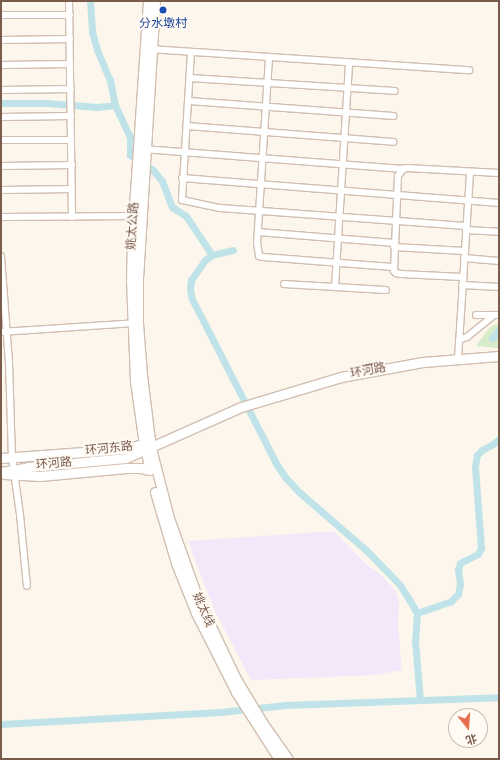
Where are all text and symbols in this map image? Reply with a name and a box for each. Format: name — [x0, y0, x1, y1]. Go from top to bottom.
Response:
marker: 分水墩村 — [158, 5, 168, 15]
place label: 分水墩村 — [139, 17, 187, 31]
street label: 姚太公路 — [124, 202, 142, 250]
street label: 环河路 — [349, 360, 387, 382]
street label: 环河东路 — [84, 439, 134, 459]
street label: 环河路 — [35, 455, 73, 473]
street label: 姚太线 — [189, 591, 217, 629]
north arrow — [448, 708, 488, 748]
text: 北 — [464, 730, 479, 748]

